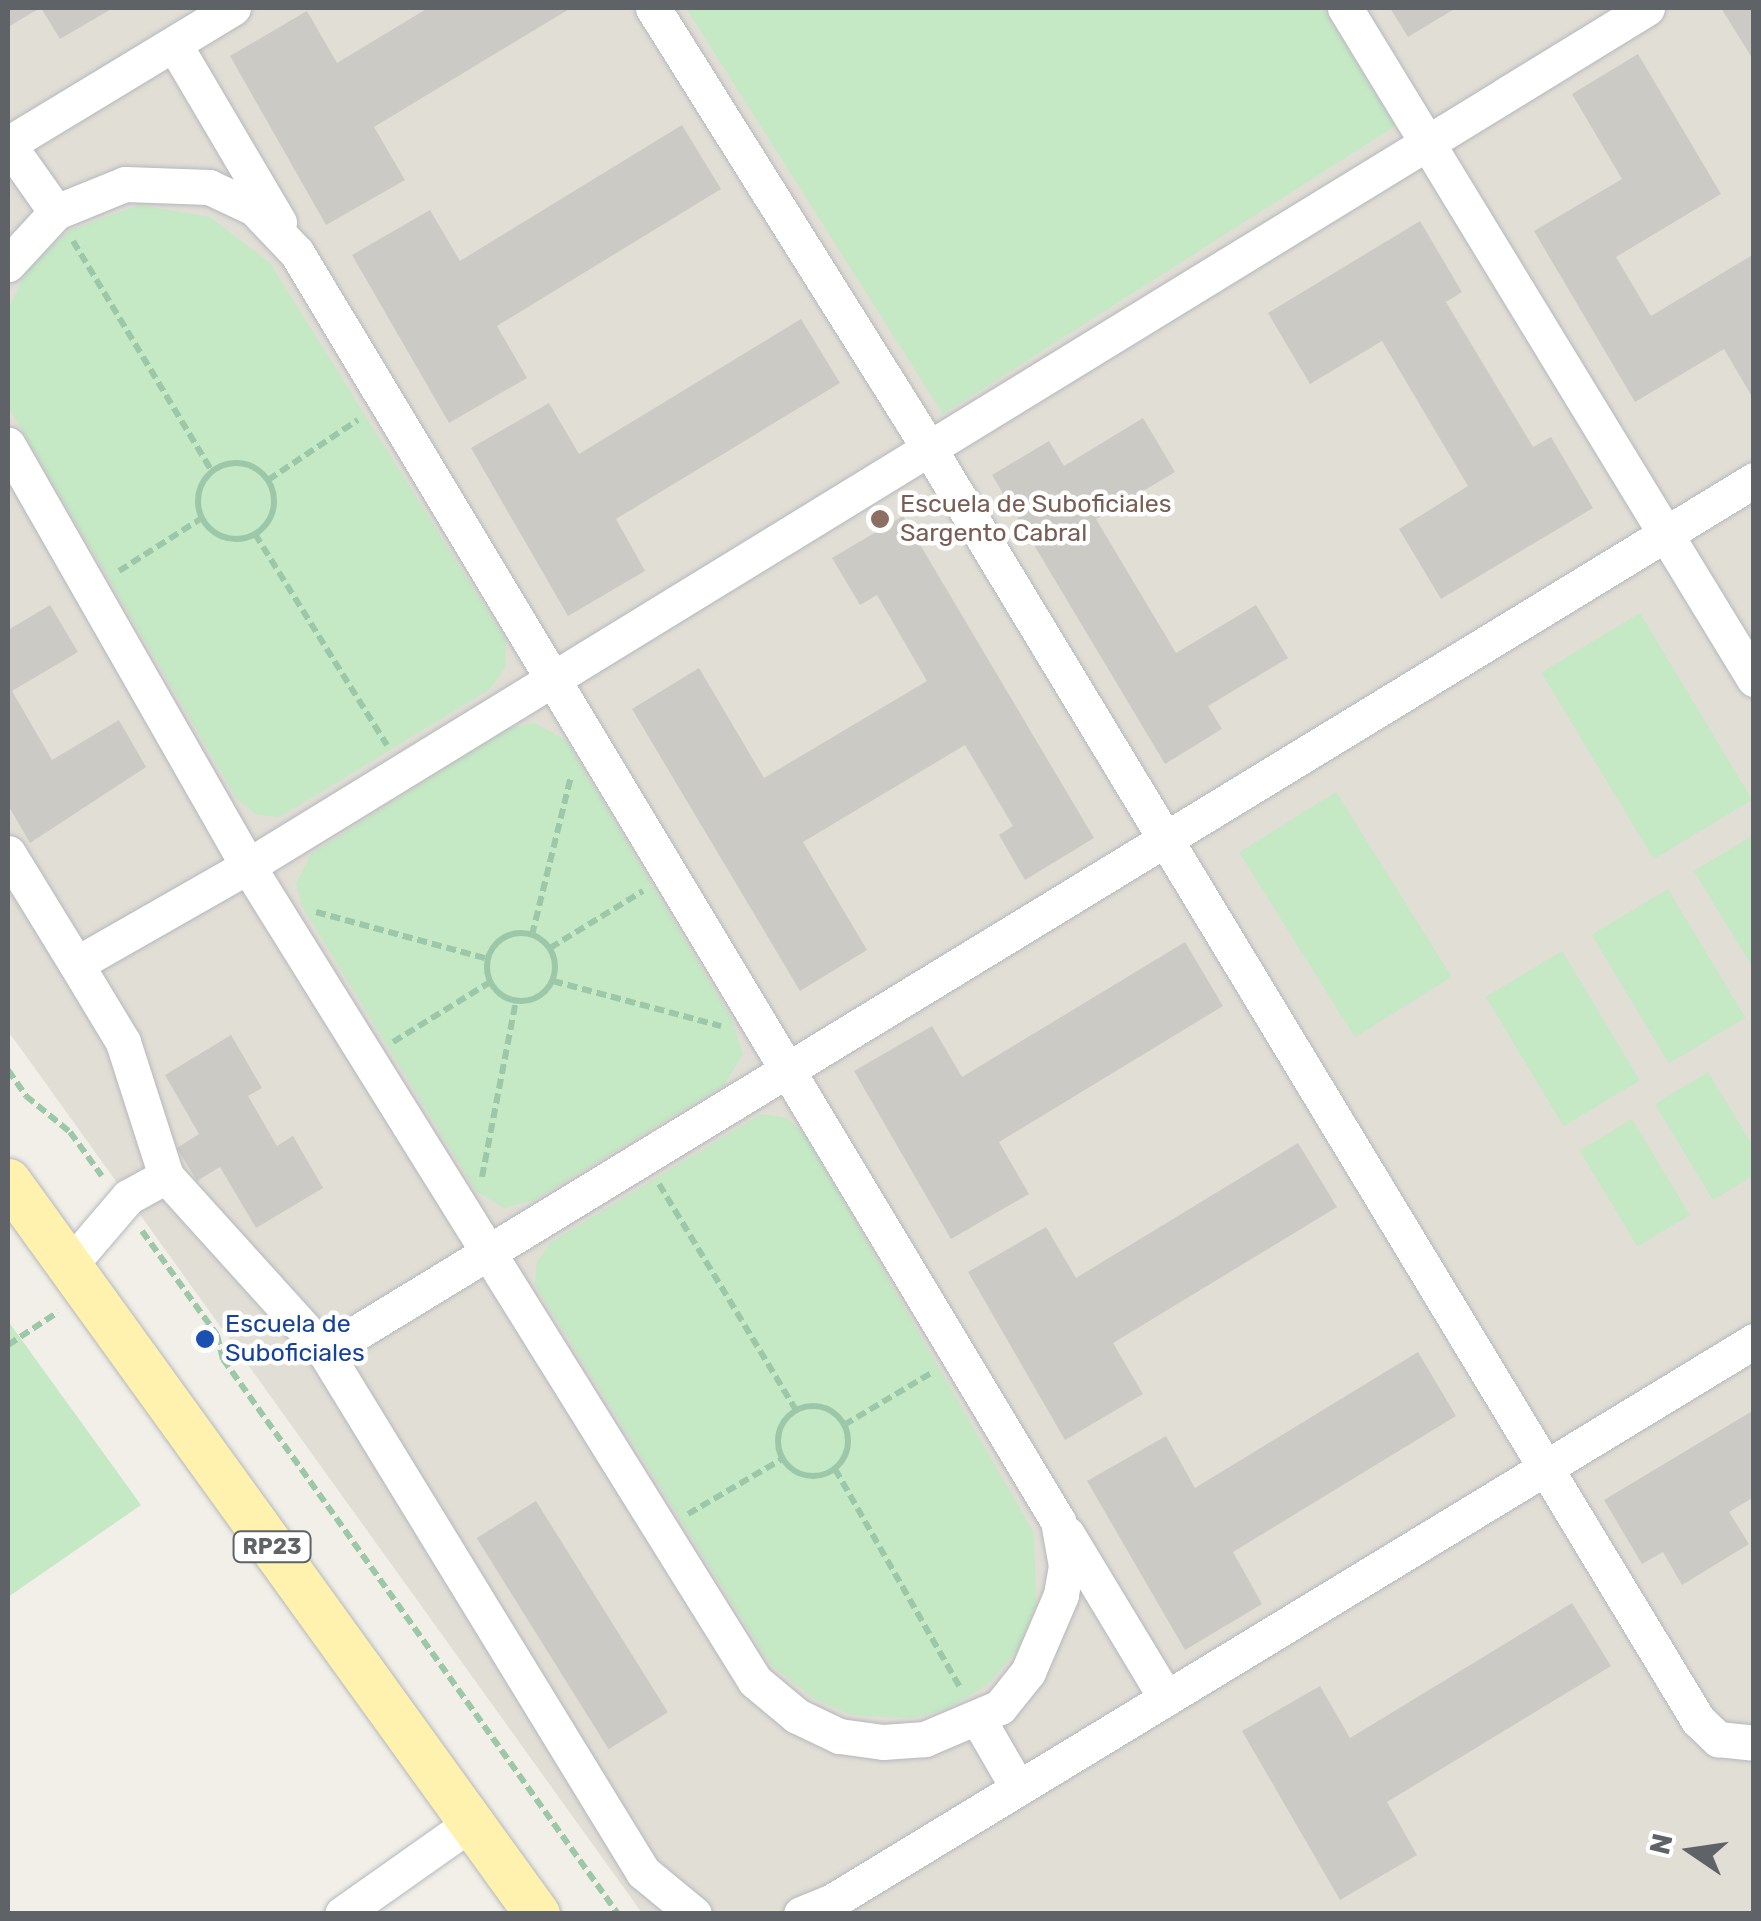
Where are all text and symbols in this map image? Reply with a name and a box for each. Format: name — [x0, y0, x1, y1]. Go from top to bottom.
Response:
place label: Escuela de Suboficiales Sargento Cabral — [900, 490, 1172, 549]
marker: Escuela de Suboficiales Sargento Cabral — [869, 508, 891, 530]
place label: Escuela de Suboficiales — [225, 1310, 365, 1369]
marker: Escuela de Suboficiales — [194, 1328, 216, 1350]
road number: RP23 — [232, 1530, 312, 1564]
north arrow — [1641, 1801, 1741, 1901]
text: N — [1643, 1831, 1680, 1858]

